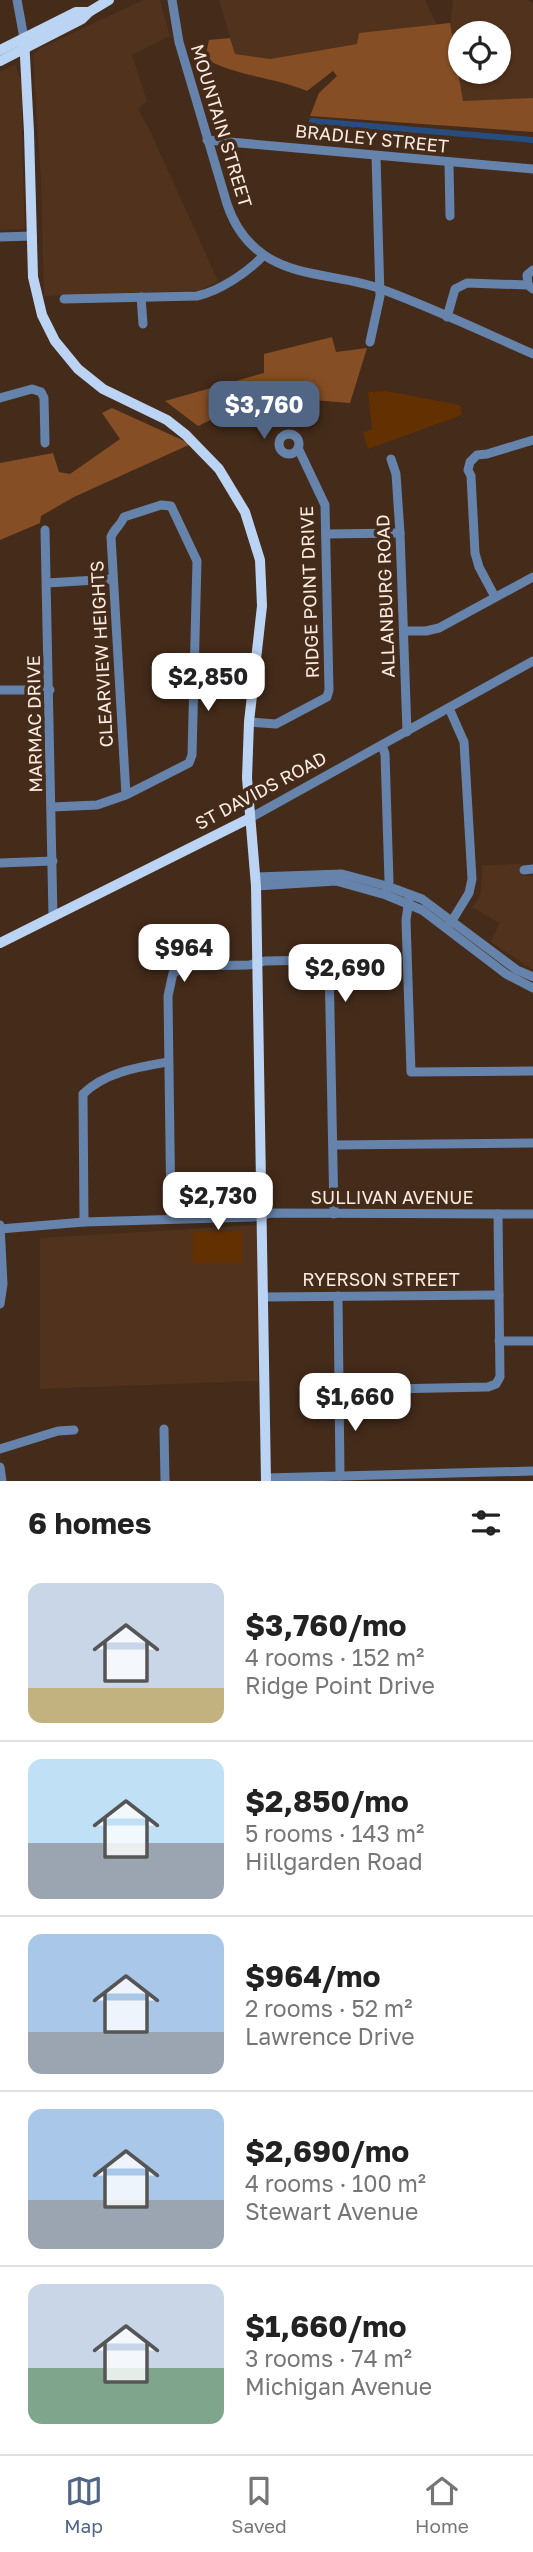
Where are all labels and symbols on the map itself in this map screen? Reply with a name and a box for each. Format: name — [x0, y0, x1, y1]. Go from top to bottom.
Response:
street label: MOUNTAIN STREET — [187, 42, 257, 210]
street label: BRADLEY STREET — [294, 119, 450, 157]
pin: $3,760 — [207, 382, 321, 441]
street label: RIDGE POINT DRIVE — [295, 506, 323, 679]
street label: ALLANBURG ROAD — [371, 514, 399, 678]
street label: CLEARVIEW HEIGHTS — [85, 560, 117, 748]
pin: $2,850 — [151, 654, 265, 713]
street label: MARMAC DRIVE — [22, 655, 46, 793]
street label: ST DAVIDS ROAD — [191, 746, 330, 834]
pin: $964 — [143, 925, 225, 984]
pin: $2,690 — [288, 944, 402, 1004]
pin: $2,730 — [161, 1172, 275, 1232]
street label: SULLIVAN AVENUE — [311, 1186, 473, 1208]
street label: RYERSON STREET — [302, 1268, 460, 1290]
pin: $1,660 — [298, 1374, 412, 1433]

